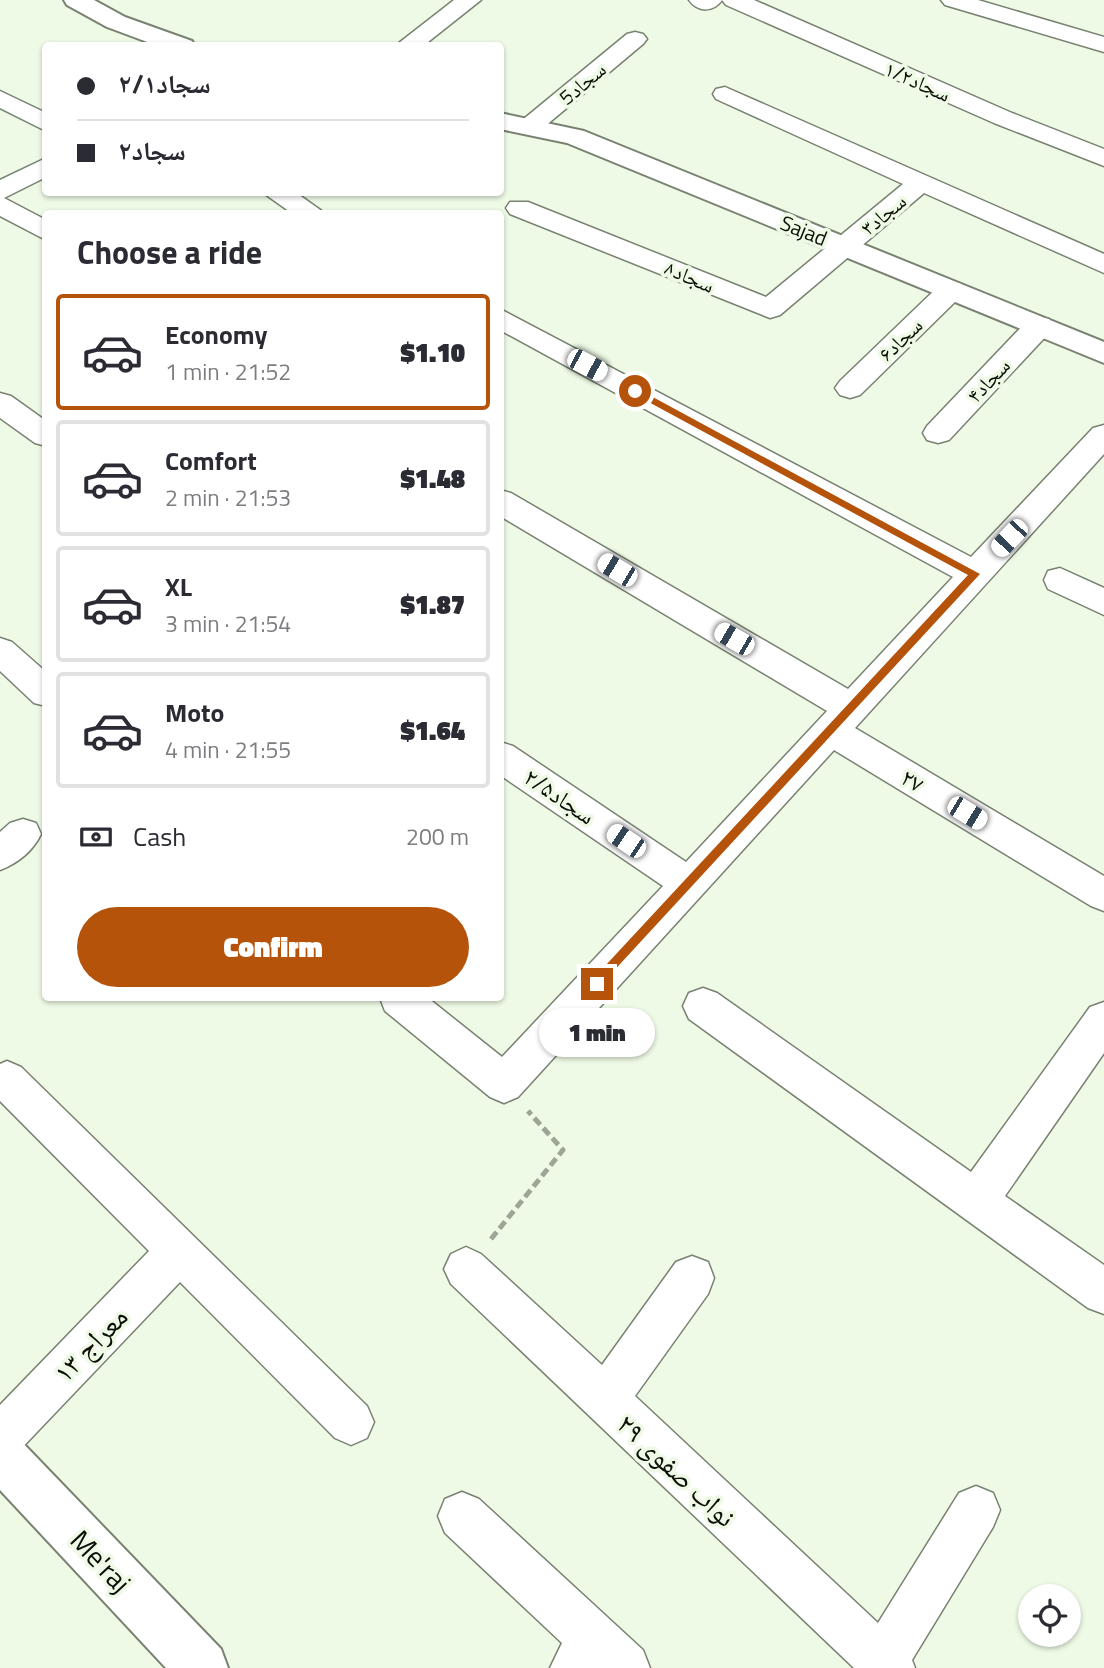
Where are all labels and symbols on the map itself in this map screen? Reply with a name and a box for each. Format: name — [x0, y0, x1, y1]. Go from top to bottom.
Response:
street label: ۱/۲سجاد — [880, 52, 956, 110]
street label: 5سجاد — [551, 54, 613, 112]
street label: ۳سجاد — [853, 185, 913, 243]
street label: Sajad — [776, 206, 832, 254]
street label: ۸سجاد — [660, 251, 720, 301]
street label: ۶سجاد — [870, 310, 930, 368]
car — [564, 346, 611, 384]
street label: ۴سجاد — [959, 350, 1017, 410]
route start — [619, 375, 651, 407]
car — [987, 515, 1032, 561]
car — [594, 550, 641, 590]
car — [711, 619, 758, 659]
street label: ۲/۵سجاد — [517, 759, 603, 833]
street label: ۲۷ — [894, 759, 932, 801]
car — [944, 793, 991, 833]
car — [603, 821, 650, 861]
route end — [581, 968, 613, 1000]
callout: 1 min — [539, 1009, 655, 1058]
street label: معراج ۱۳ — [43, 1296, 137, 1392]
street label: نواب صفوی ۲۹ — [608, 1403, 746, 1537]
street label: Me'raj — [60, 1520, 142, 1602]

